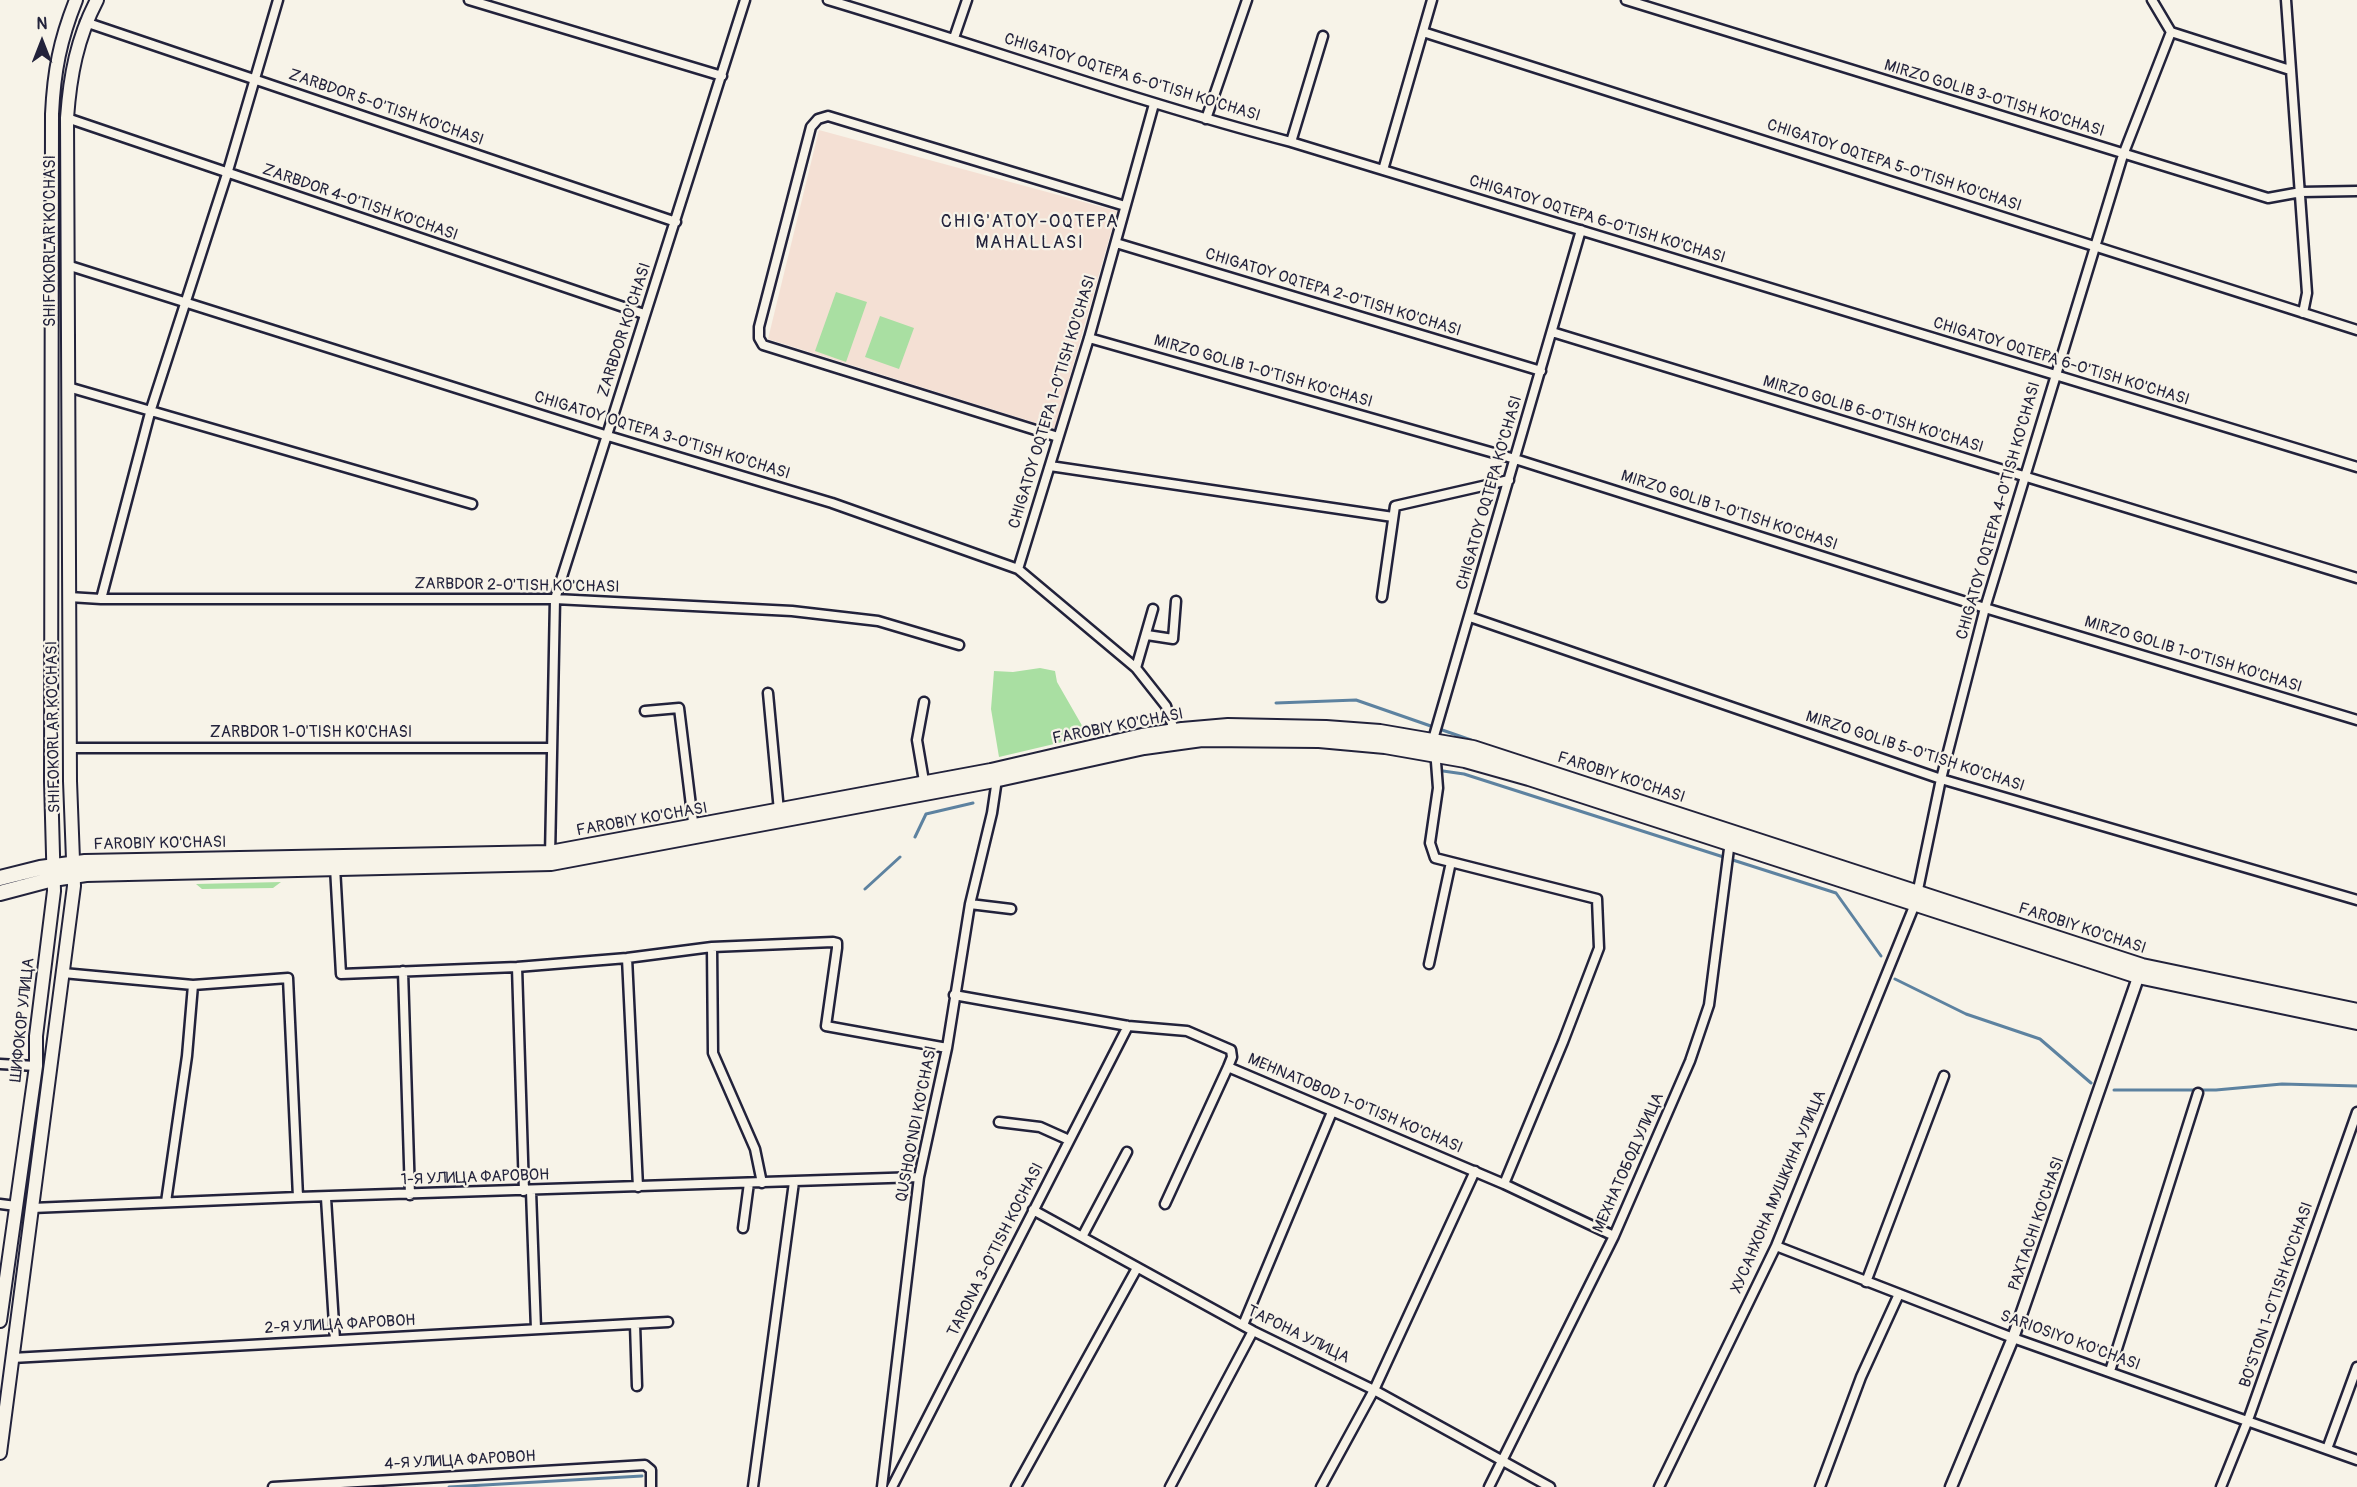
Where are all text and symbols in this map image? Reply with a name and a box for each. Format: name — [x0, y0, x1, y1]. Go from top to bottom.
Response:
north arrow — [12, 12, 72, 72]
text: N — [37, 14, 47, 34]
street label: CHIGATOY OQTEPA 6-O'TISH KO'CHASI — [1001, 30, 1263, 126]
street label: MIRZO GOLIB 3-O'TISH KO'CHASI — [1882, 56, 2106, 142]
street label: ZARBDOR 5-O'TISH KO'CHASI — [286, 66, 486, 150]
street label: CHIGATOY OQTEPA 5-O'TISH KO'CHASI — [1764, 116, 2024, 216]
street label: SHIFOKORLAR KO'CHASI — [41, 155, 61, 327]
street label: ZARBDOR 4-O'TISH KO'CHASI — [260, 160, 460, 246]
street label: CHIGATOY OQTEPA 6-O'TISH KO'CHASI — [1466, 172, 1728, 268]
district label: CHIG'ATOY-OQTEPA MAHALLASI — [941, 211, 1119, 254]
street label: CHIGATOY OQTEPA 2-O'TISH KO'CHASI — [1203, 245, 1463, 341]
street label: ZARBDOR KO'CHASI — [594, 261, 656, 399]
street label: CHIGATOY OQTEPA 1-O'TISH KO'CHASI — [1005, 273, 1101, 531]
street label: CHIGATOY OQTEPA 6-O'TISH KO'CHASI — [1930, 314, 2192, 410]
street label: MIRZO GOLIB 1-O'TISH KO'CHASI — [1151, 332, 1375, 412]
street label: MIRZO GOLIB 6-O'TISH KO'CHASI — [1760, 372, 1986, 458]
street label: CHIGATOY OQTEPA 4-O'TISH KO'CHASI — [1953, 380, 2045, 642]
street label: CHIGATOY OQTEPA 3-O'TISH KO'CHASI — [532, 388, 792, 484]
street label: CHIGATOY OQTEPA KO'CHASI — [1453, 394, 1527, 592]
street label: MIRZO GOLIB 1-O'TISH KO'CHASI — [1618, 467, 1840, 555]
street label: ZARBDOR 2-O'TISH KO'CHASI — [414, 575, 620, 597]
street label: MIRZO GOLIB 1-O'TISH KO'CHASI — [2082, 613, 2304, 697]
street label: SHIFOKORLAR KO'CHASI — [43, 641, 65, 813]
street label: FAROBIY KO'CHASI — [1051, 705, 1185, 749]
street label: MIRZO GOLIB 5-O'TISH KO'CHASI — [1803, 707, 2027, 797]
street label: ZARBDOR 1-O'TISH KO'CHASI — [210, 723, 412, 743]
street label: FAROBIY KO'CHASI — [1555, 748, 1687, 808]
street label: FAROBIY KO'CHASI — [575, 799, 709, 841]
street label: FAROBIY KO'CHASI — [93, 833, 227, 855]
street label: FAROBIY KO'CHASI — [2016, 899, 2148, 959]
street label: ШИФОКОР УЛИЦА — [7, 957, 39, 1083]
street label: QUSHQO'NDI KO'CHASI — [892, 1044, 942, 1204]
street label: MEHNATOBOD 1-O'TISH KO'CHASI — [1245, 1050, 1465, 1158]
street label: ХУСАНХОНА МУШКИНА УЛИЦА — [1727, 1088, 1831, 1296]
street label: МЕХНАТОБОД УЛИЦА — [1589, 1090, 1669, 1236]
street label: PAXTACHI KO'CHASI — [2005, 1154, 2069, 1294]
street label: TARONA 3-O'TISH KOCHASI — [944, 1160, 1048, 1340]
street label: 1-Я УЛИЦА ФАРОВОН — [401, 1166, 549, 1190]
street label: BO'STON 1-O'TISH KO'CHASI — [2236, 1200, 2318, 1390]
street label: ТАРОНА УЛИЦА — [1244, 1302, 1352, 1368]
street label: SARIOSIYO KO'CHASI — [1997, 1307, 2143, 1375]
street label: 2-Я УЛИЦА ФАРОВОН — [264, 1311, 416, 1339]
street label: 4-Я УЛИЦА ФАРОВОН — [384, 1447, 536, 1475]

